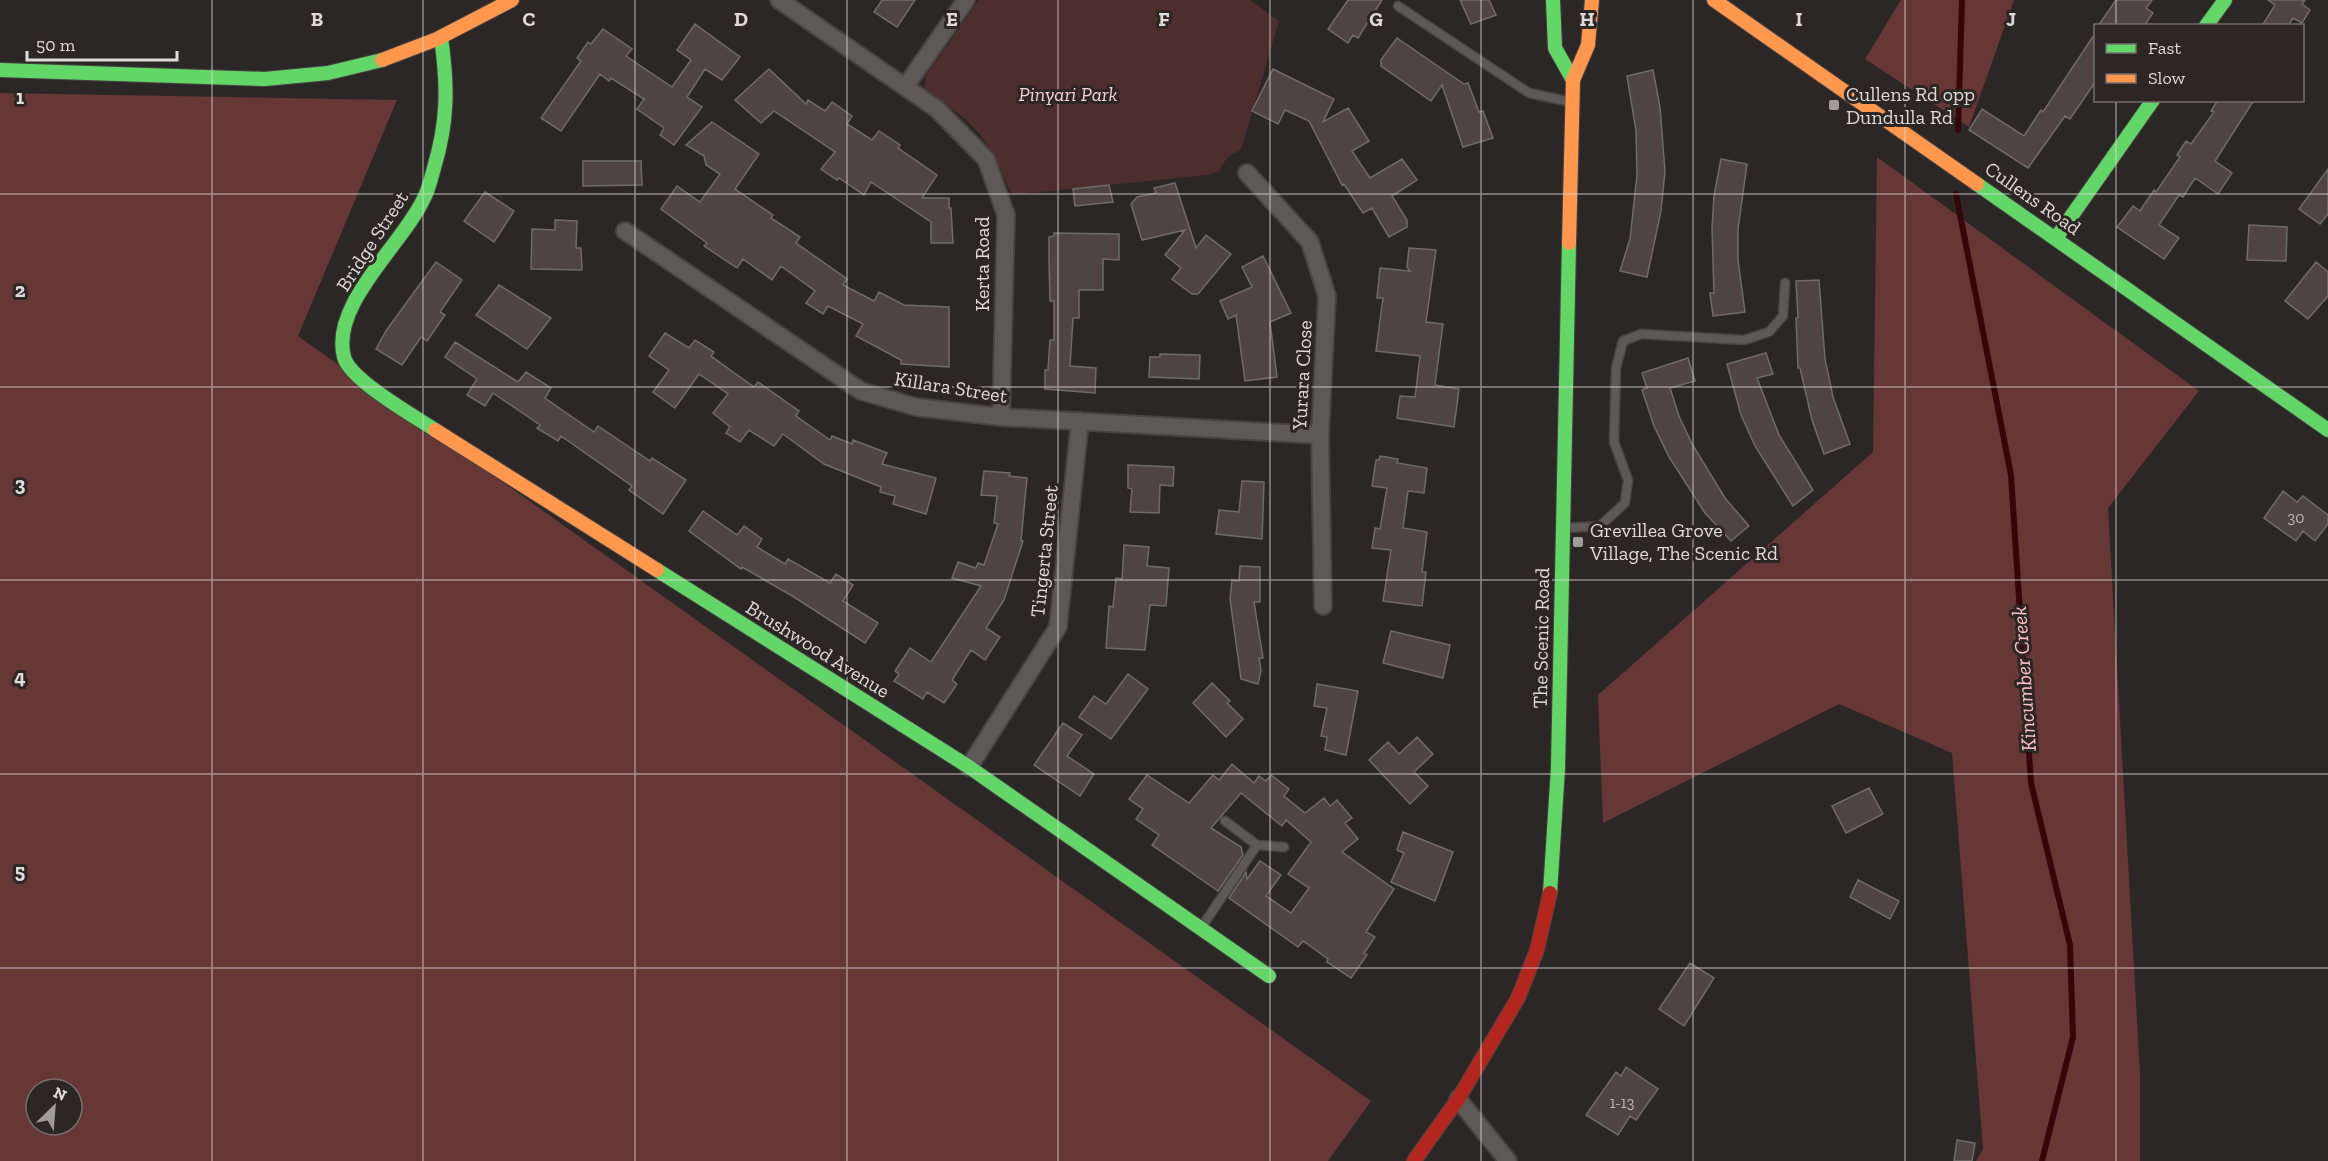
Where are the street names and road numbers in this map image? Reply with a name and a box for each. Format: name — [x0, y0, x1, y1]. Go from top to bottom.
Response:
street label: Cullens Road — [1980, 156, 2086, 240]
street label: Bridge Street — [331, 186, 414, 296]
street label: Kerta Road — [970, 217, 994, 311]
street label: Yurara Close — [1287, 320, 1317, 431]
street label: Killara Street — [893, 366, 1010, 408]
street label: Tingerta Street — [1025, 483, 1063, 618]
street label: The Scenic Road — [1528, 567, 1554, 709]
street label: Brushwood Avenue — [742, 595, 894, 703]

